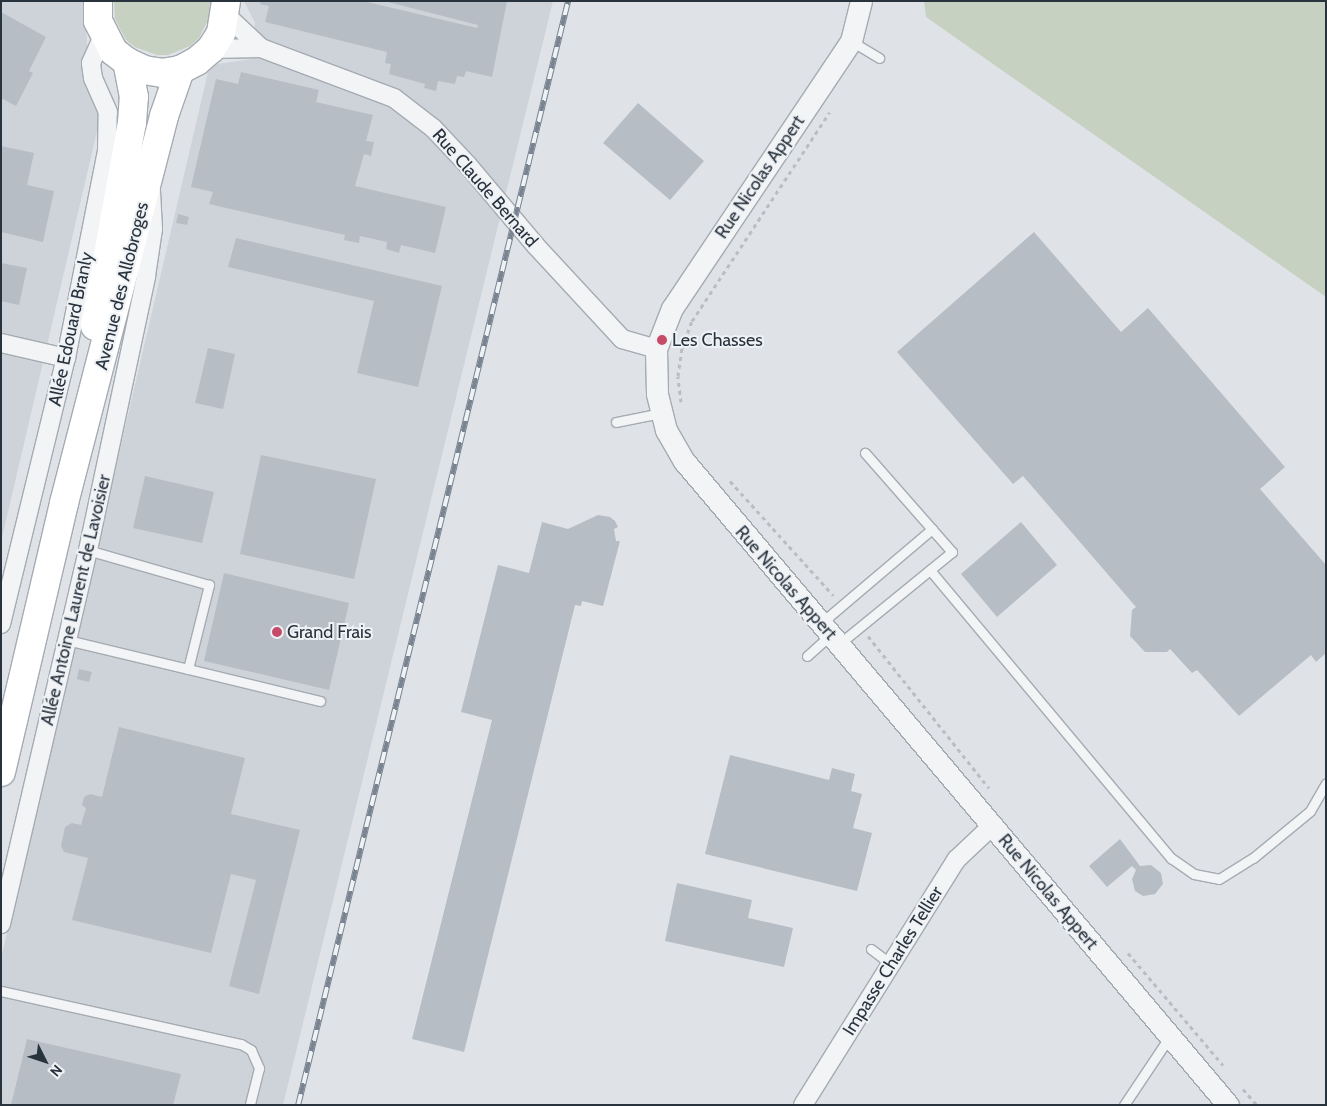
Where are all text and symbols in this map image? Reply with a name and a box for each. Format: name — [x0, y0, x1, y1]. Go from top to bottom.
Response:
street label: Rue Nicolas Appert — [711, 111, 809, 243]
street label: Rue Claude Bernard — [428, 124, 542, 252]
street label: Avenue des Allobroges — [91, 200, 153, 372]
street label: Allée Edouard Branly — [44, 250, 98, 408]
place label: Les Chasses — [672, 329, 763, 351]
marker: Les Chasses — [656, 334, 668, 346]
street label: Allée Antoine Laurent de Lavoisier — [37, 472, 115, 728]
street label: Rue Nicolas Appert — [731, 522, 841, 644]
place label: Grand Frais — [287, 621, 371, 643]
marker: Grand Frais — [271, 626, 283, 638]
street label: Rue Nicolas Appert — [993, 830, 1103, 954]
street label: Impasse Charles Tellier — [838, 882, 948, 1040]
north arrow — [20, 1036, 70, 1086]
text: N — [46, 1061, 66, 1080]

